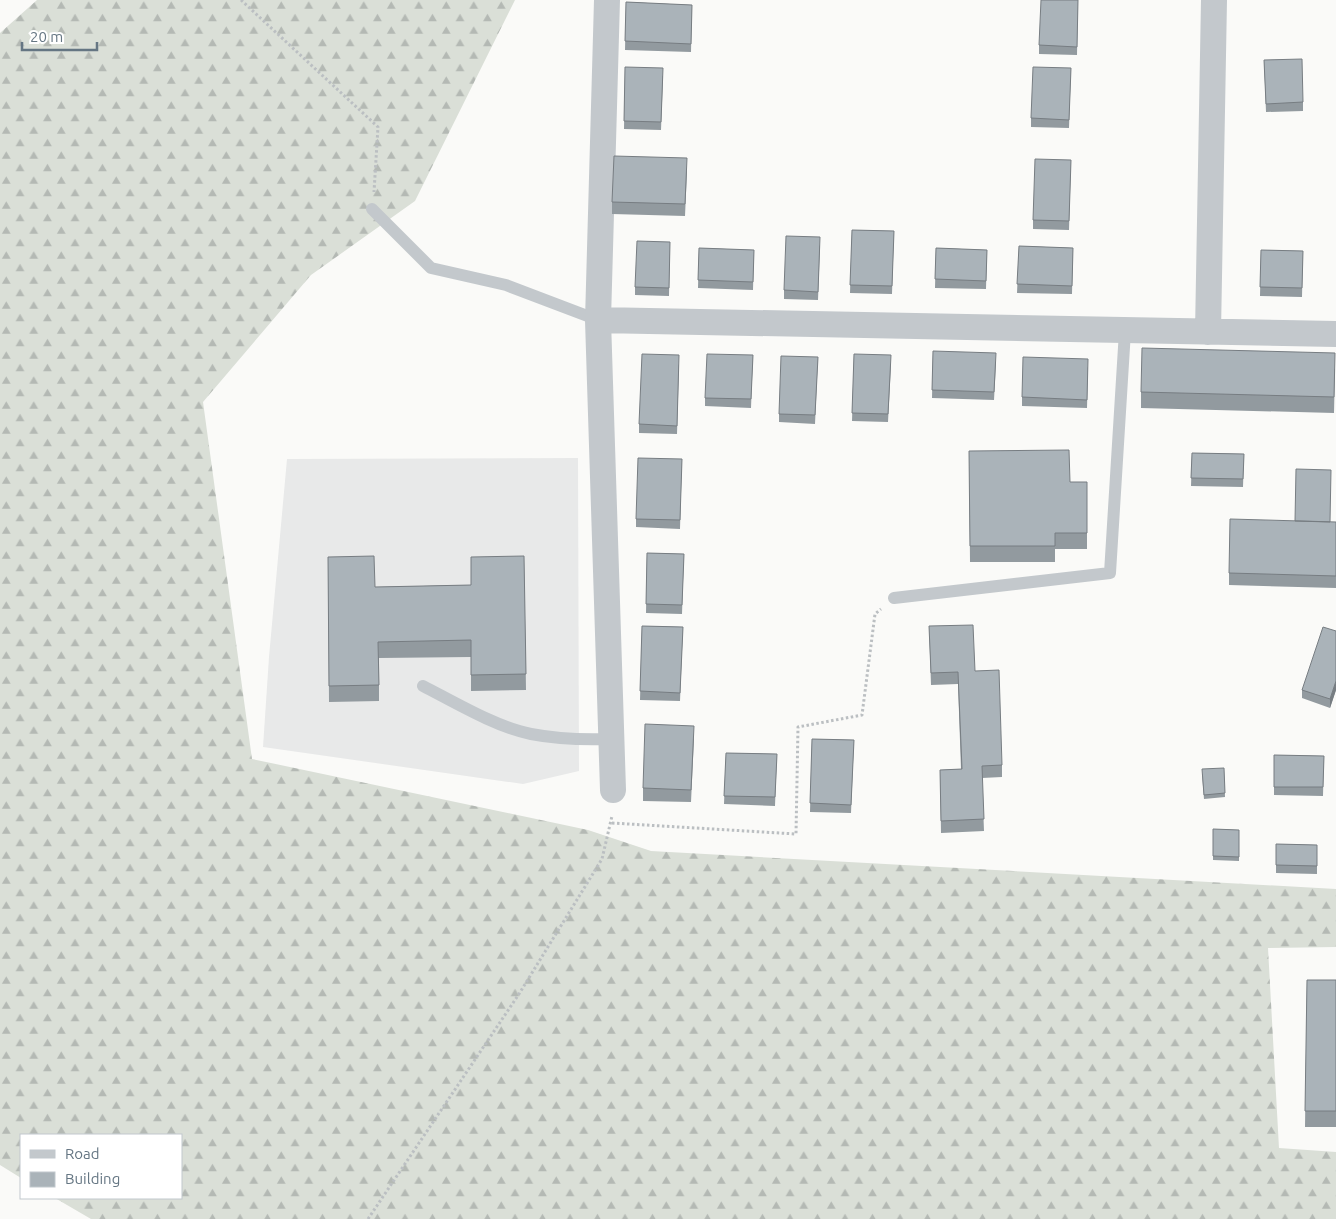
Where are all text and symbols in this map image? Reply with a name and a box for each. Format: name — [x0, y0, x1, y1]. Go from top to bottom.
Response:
scale bar — [22, 20, 98, 52]
text: 20 m — [30, 28, 63, 45]
legend — [20, 1134, 182, 1199]
text: Road — [65, 1145, 100, 1162]
text: Building — [65, 1170, 120, 1187]

